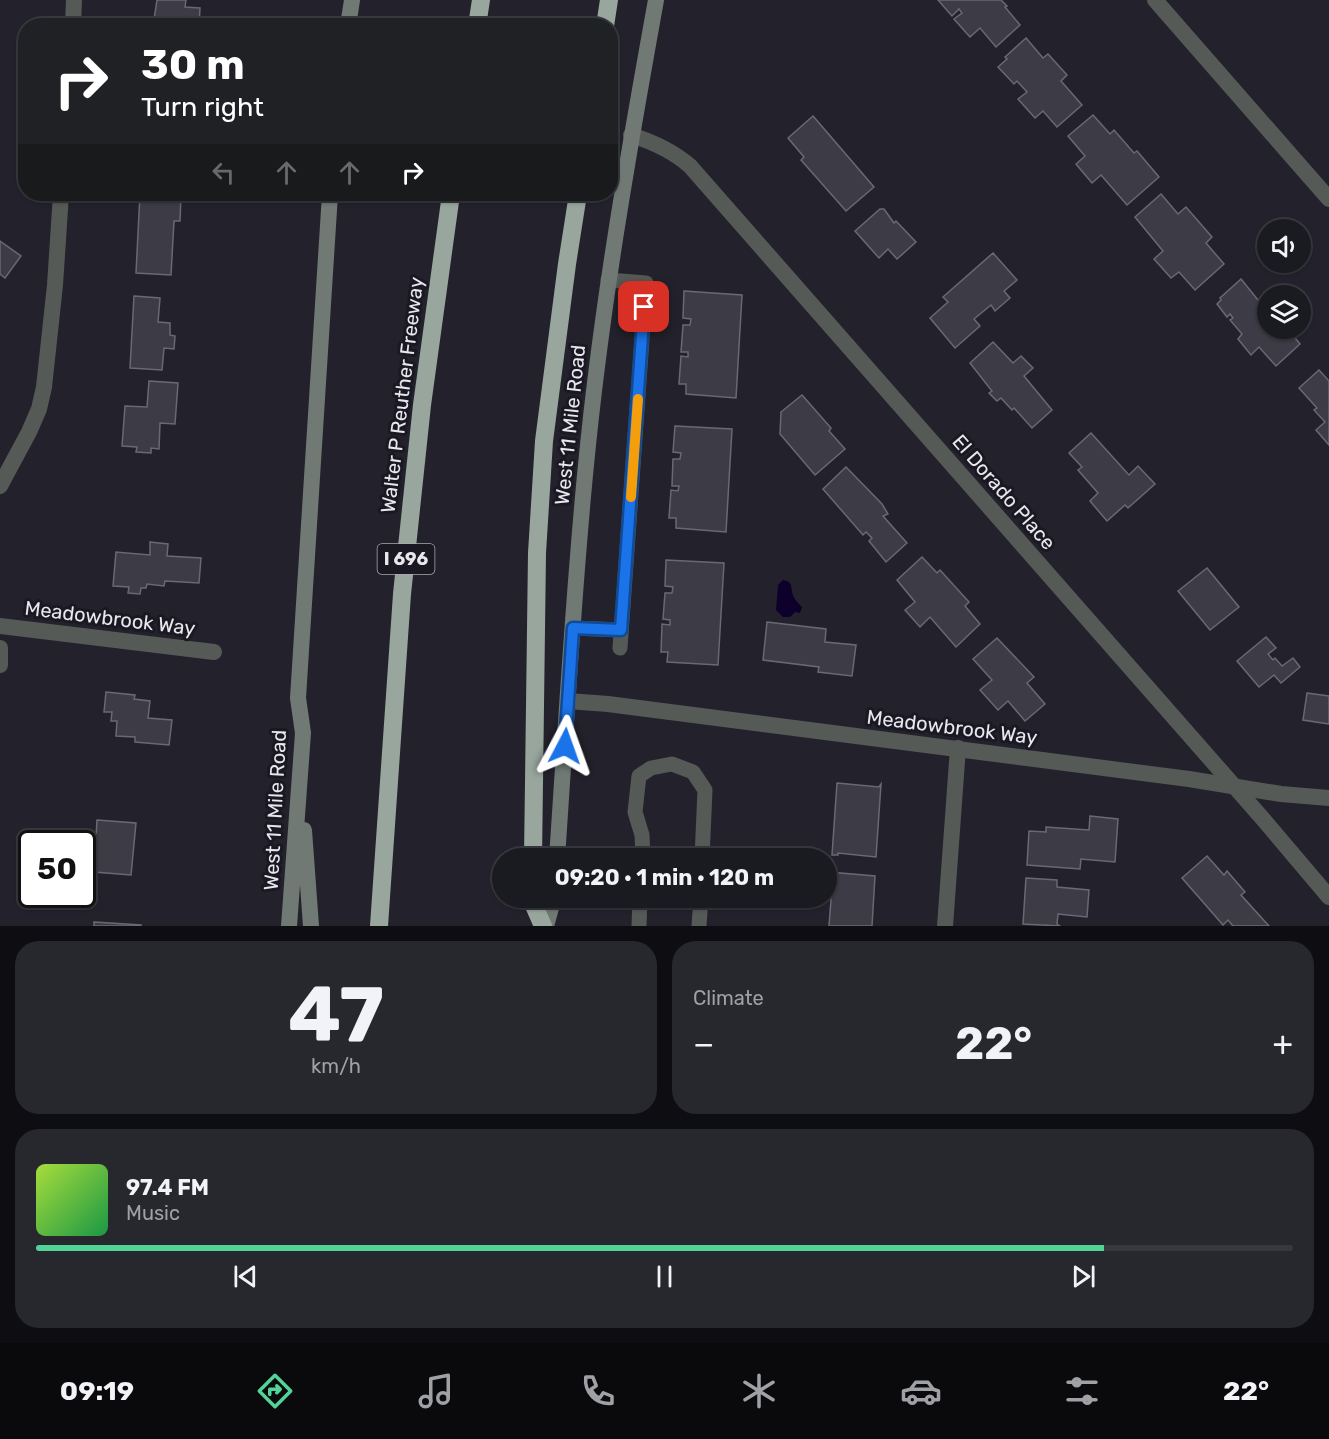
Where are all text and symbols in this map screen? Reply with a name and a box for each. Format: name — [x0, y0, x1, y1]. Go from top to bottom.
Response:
text: 30 m — [141, 40, 245, 90]
icon: right — [42, 42, 120, 120]
text: Turn right — [141, 91, 264, 123]
icon: left — [207, 156, 240, 189]
icon: ahead — [270, 156, 303, 189]
icon: ahead — [333, 156, 366, 189]
icon: right — [396, 156, 429, 189]
map controls — [1257, 219, 1311, 339]
button: sound — [1257, 219, 1311, 273]
street label: Walter P Reuther Freeway — [376, 276, 428, 514]
pin — [618, 281, 669, 332]
button: layers — [1257, 285, 1311, 339]
icon: arrive — [627, 290, 660, 323]
street label: West 11 Mile Road — [550, 344, 590, 506]
street label: El Dorado Place — [947, 429, 1061, 555]
road number: I 696 — [378, 544, 434, 574]
street label: Meadowbrook Way — [23, 596, 197, 640]
street label: Meadowbrook Way — [865, 705, 1039, 749]
position arrow — [533, 714, 597, 778]
street label: West 11 Mile Road — [259, 729, 291, 891]
speed limit sign: 50 — [18, 830, 96, 908]
text: 09:20 · 1 min · 120 m — [555, 864, 774, 891]
text: 47 — [288, 968, 384, 1061]
text: Climate — [693, 986, 764, 1010]
text: 22° — [955, 1017, 1032, 1070]
text: − — [693, 1024, 714, 1063]
text: + — [1272, 1024, 1293, 1063]
text: km/h — [311, 1054, 361, 1078]
text: 97.4 FM — [126, 1174, 209, 1201]
text: Music — [126, 1201, 180, 1225]
icon: previous — [229, 1260, 262, 1293]
icon: pause — [648, 1260, 681, 1293]
icon: next — [1067, 1260, 1100, 1293]
icon: directions — [254, 1370, 296, 1412]
icon: music — [415, 1370, 457, 1412]
icon: phone — [577, 1370, 619, 1412]
icon: climate — [738, 1370, 780, 1412]
icon: car — [900, 1370, 942, 1412]
icon: filters — [1061, 1370, 1103, 1412]
text: 09:19 — [60, 1375, 134, 1407]
text: 22° — [1223, 1375, 1269, 1407]

